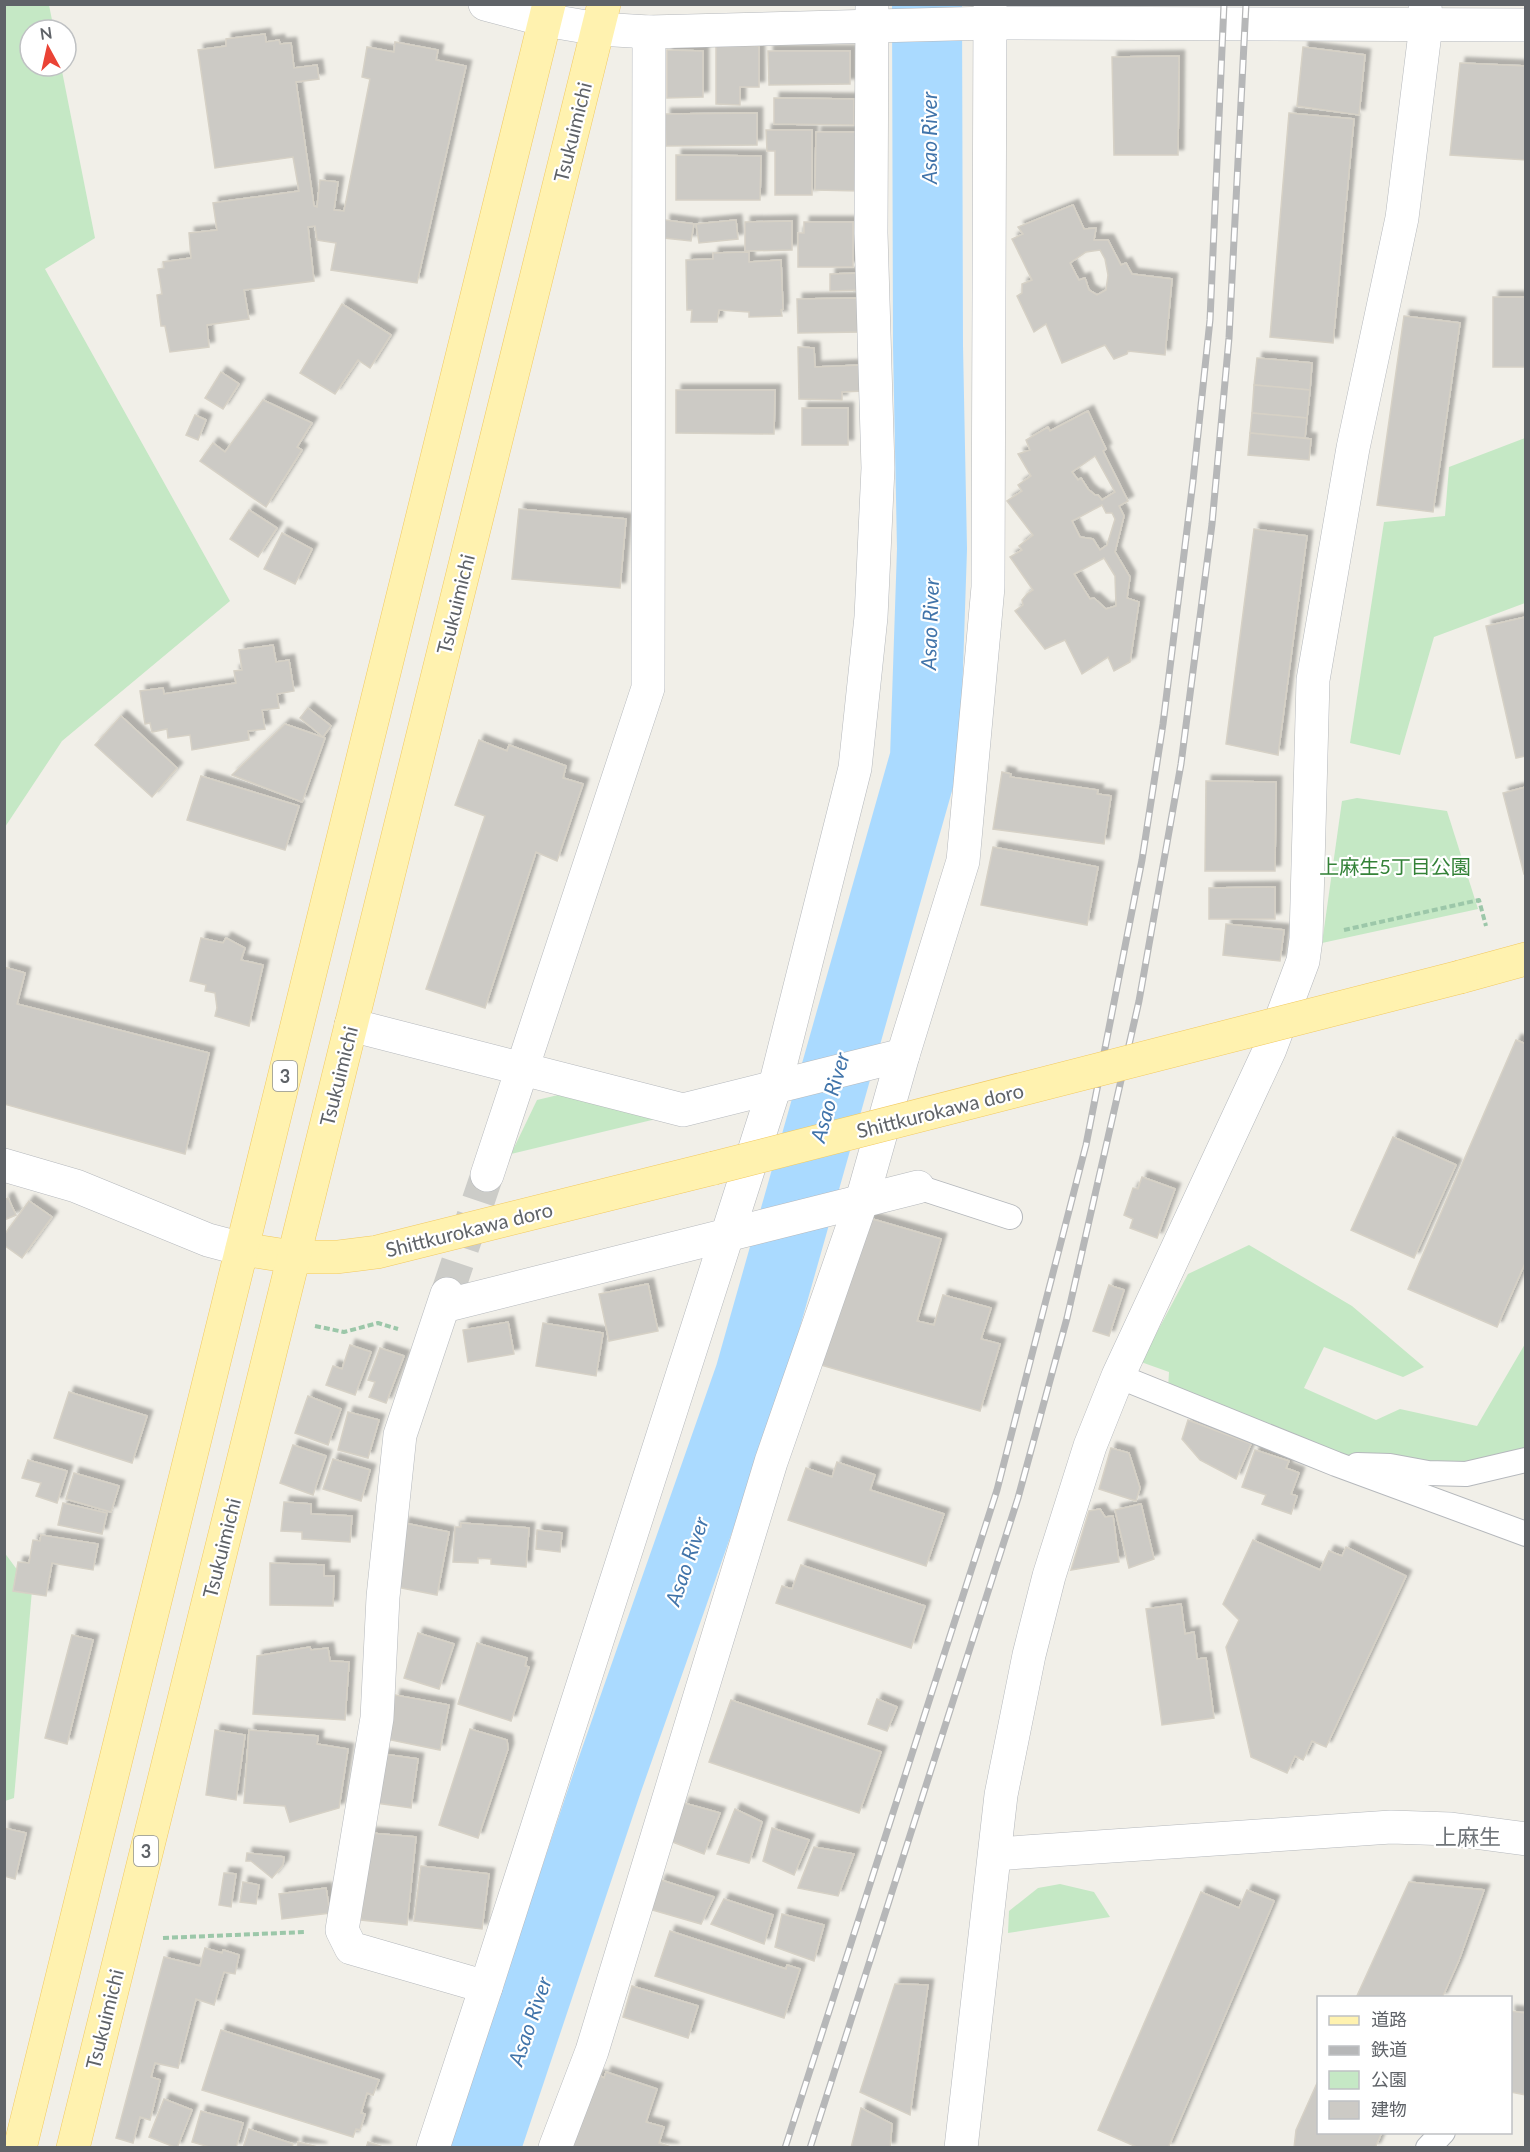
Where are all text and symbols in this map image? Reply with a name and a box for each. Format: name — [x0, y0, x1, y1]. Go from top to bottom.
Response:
north arrow — [18, 18, 78, 78]
text: N — [38, 22, 53, 43]
street label: Tsukuimichi — [548, 80, 596, 184]
water label: Asao River — [916, 91, 941, 185]
street label: Tsukuimichi — [431, 552, 479, 656]
water label: Asao River — [915, 577, 943, 671]
park label: 上麻生5丁目公園 — [1319, 854, 1471, 878]
street label: Tsukuimichi — [314, 1024, 362, 1128]
water label: Asao River — [804, 1048, 854, 1146]
road number: 3 — [273, 1061, 297, 1091]
street label: Shittkurokawa doro — [854, 1078, 1026, 1142]
street label: Shittkurokawa doro — [383, 1197, 555, 1261]
street label: Tsukuimichi — [197, 1496, 245, 1600]
water label: Asao River — [659, 1513, 713, 1610]
district label: 上麻生 — [1435, 1823, 1501, 1850]
road number: 3 — [134, 1836, 158, 1866]
street label: Tsukuimichi — [80, 1967, 128, 2071]
water label: Asao River — [502, 1973, 556, 2070]
legend — [1317, 1996, 1512, 2134]
text: 道路 — [1371, 2008, 1407, 2030]
text: 鉄道 — [1371, 2038, 1407, 2060]
text: 公園 — [1371, 2068, 1407, 2090]
text: 建物 — [1371, 2098, 1407, 2120]

